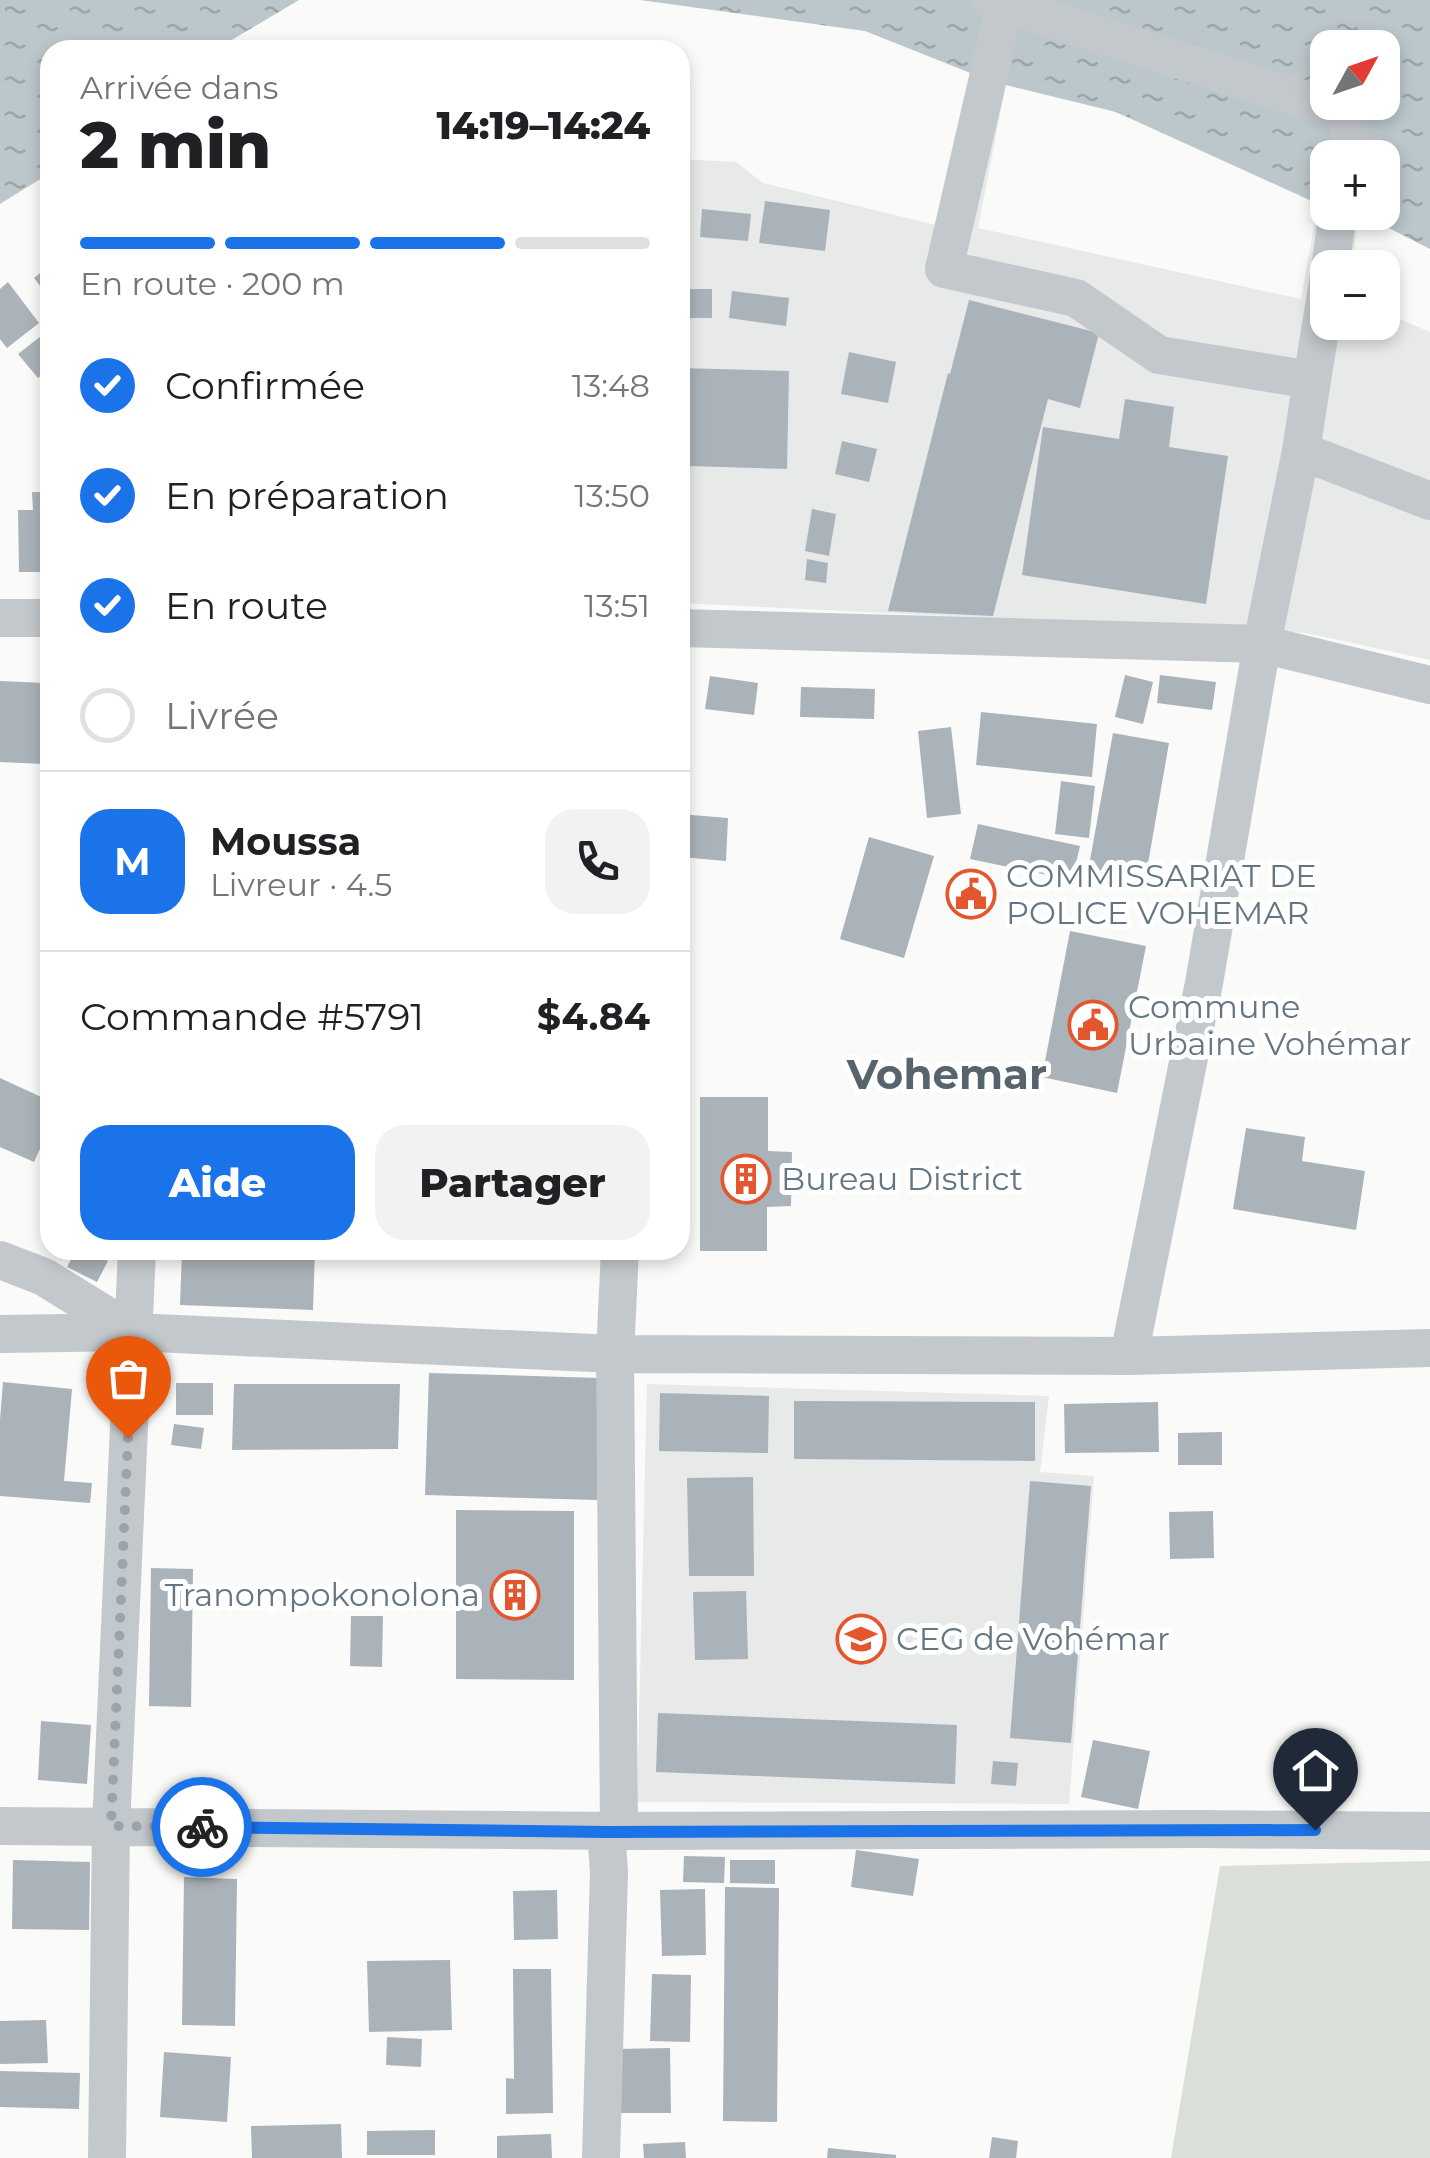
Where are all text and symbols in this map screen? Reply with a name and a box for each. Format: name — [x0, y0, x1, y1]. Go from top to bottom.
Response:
north arrow — [1310, 30, 1400, 120]
map controls — [1310, 30, 1400, 340]
text: Arrivée dans — [80, 68, 278, 107]
text: 14:19–14:24 — [436, 102, 650, 149]
text: 2 min — [80, 105, 271, 184]
button: + — [1310, 140, 1400, 230]
button: − — [1310, 250, 1400, 340]
text: En route · 200 m — [80, 264, 345, 303]
icon: check — [80, 358, 135, 413]
text: Confirmée — [165, 362, 365, 409]
text: 13:48 — [572, 366, 650, 405]
icon: check — [80, 468, 135, 523]
text: En préparation — [165, 472, 449, 519]
text: 13:50 — [574, 476, 650, 515]
icon: check — [80, 578, 135, 633]
text: En route — [165, 582, 328, 629]
text: 13:51 — [584, 586, 650, 625]
text: Livrée — [165, 692, 279, 739]
button: phone — [545, 809, 650, 914]
text: Moussa — [210, 818, 361, 865]
text: M — [114, 838, 151, 885]
place label: COMMISSARIAT DE POLICE VOHEMAR — [1006, 856, 1317, 932]
text: Livreur · 4.5 — [210, 865, 392, 904]
public building icon: COMMISSARIAT DE POLICE VOHEMAR — [945, 868, 997, 920]
place label: Commune Urbaine Vohémar — [1128, 987, 1412, 1063]
text: Commande #5791 — [80, 993, 424, 1040]
text: $4.84 — [537, 993, 650, 1040]
public building icon: Commune Urbaine Vohémar — [1067, 999, 1119, 1051]
district label: Vohemar — [846, 1048, 1047, 1100]
button: Aide — [80, 1125, 355, 1240]
button: Partager — [375, 1125, 650, 1240]
building icon: Bureau District — [720, 1153, 772, 1205]
place label: Bureau District — [781, 1159, 1023, 1198]
pin — [86, 1336, 171, 1439]
icon: bag — [101, 1351, 156, 1406]
building icon: Tranompokonolona — [489, 1569, 541, 1621]
place label: Tranompokonolona — [165, 1575, 480, 1614]
school or university icon: CEG de Vohémar — [835, 1613, 887, 1665]
place label: CEG de Vohémar — [896, 1619, 1170, 1658]
pin — [1273, 1728, 1358, 1831]
icon: home — [1288, 1743, 1343, 1798]
courier — [152, 1777, 252, 1877]
icon: bike — [175, 1800, 230, 1855]

